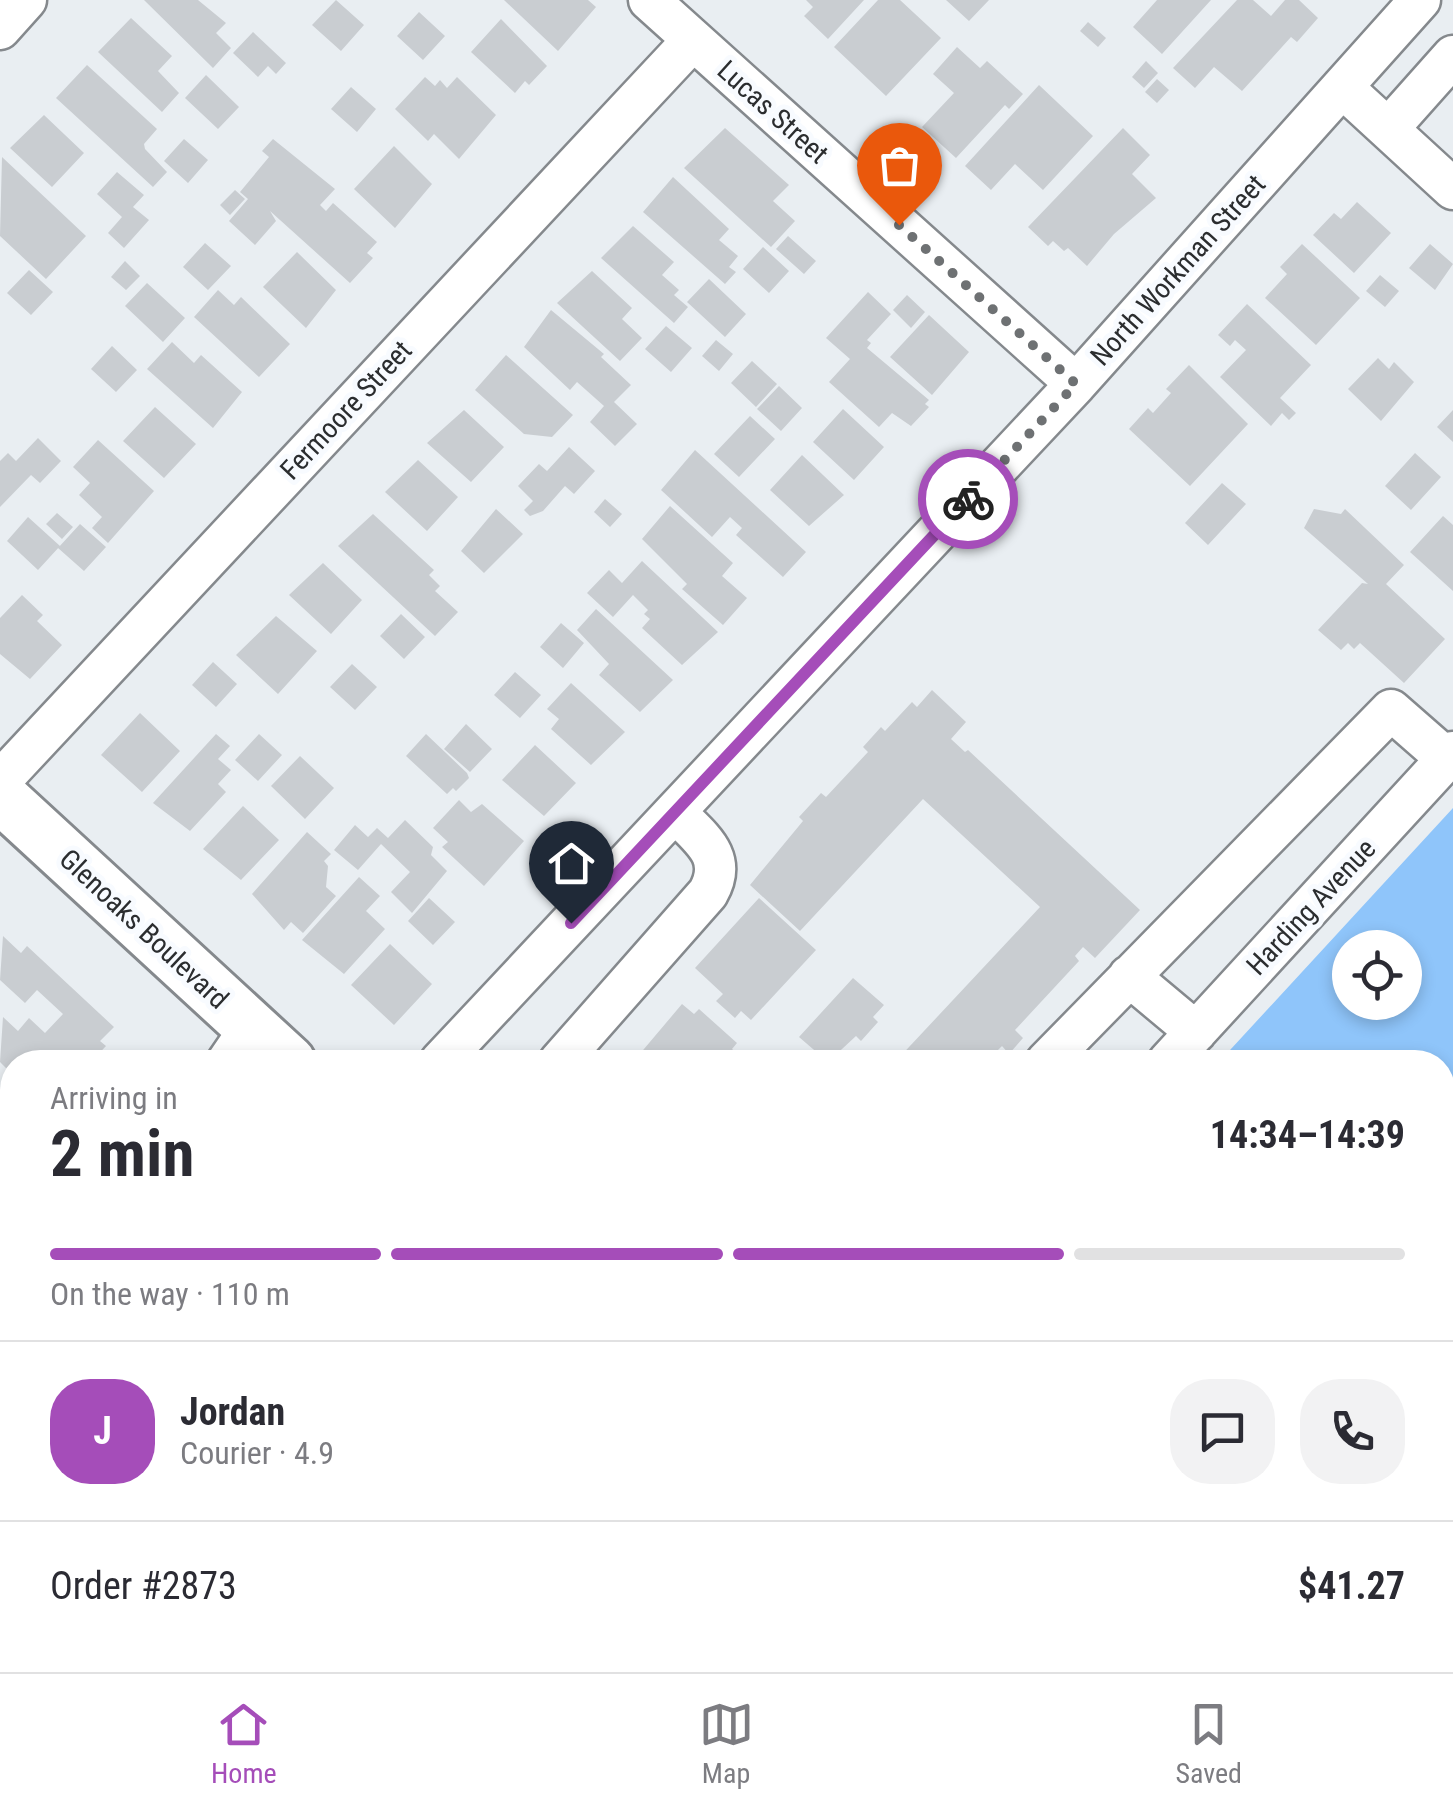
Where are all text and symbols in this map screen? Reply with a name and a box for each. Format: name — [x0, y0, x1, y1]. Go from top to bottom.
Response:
street label: Lucas Street — [711, 54, 835, 170]
pin — [857, 123, 942, 226]
icon: bag — [872, 138, 927, 193]
street label: North Workman Street — [1084, 168, 1272, 372]
street label: Fermoore Street — [273, 334, 419, 486]
courier — [918, 449, 1018, 549]
icon: bike — [941, 472, 996, 527]
pin — [529, 821, 614, 924]
street label: Harding Avenue — [1240, 832, 1382, 982]
icon: home — [544, 836, 599, 891]
street label: Glenoaks Boulevard — [53, 842, 235, 1016]
map controls — [1332, 930, 1422, 1020]
button: locate — [1332, 930, 1422, 1020]
text: Arriving in — [50, 1079, 178, 1117]
text: 14:34–14:39 — [1210, 1113, 1405, 1157]
text: 2 min — [50, 1116, 194, 1192]
text: On the way · 110 m — [50, 1275, 290, 1313]
button: chat — [1170, 1379, 1275, 1484]
button: phone — [1300, 1379, 1405, 1484]
text: Jordan — [180, 1390, 285, 1434]
text: J — [93, 1409, 112, 1453]
text: Courier · 4.9 — [180, 1434, 334, 1472]
text: Order #2873 — [50, 1564, 237, 1608]
text: $41.27 — [1298, 1564, 1405, 1608]
tab: Home — [211, 1697, 277, 1790]
tab: Map — [699, 1697, 754, 1790]
tab: Saved — [1175, 1697, 1242, 1790]

